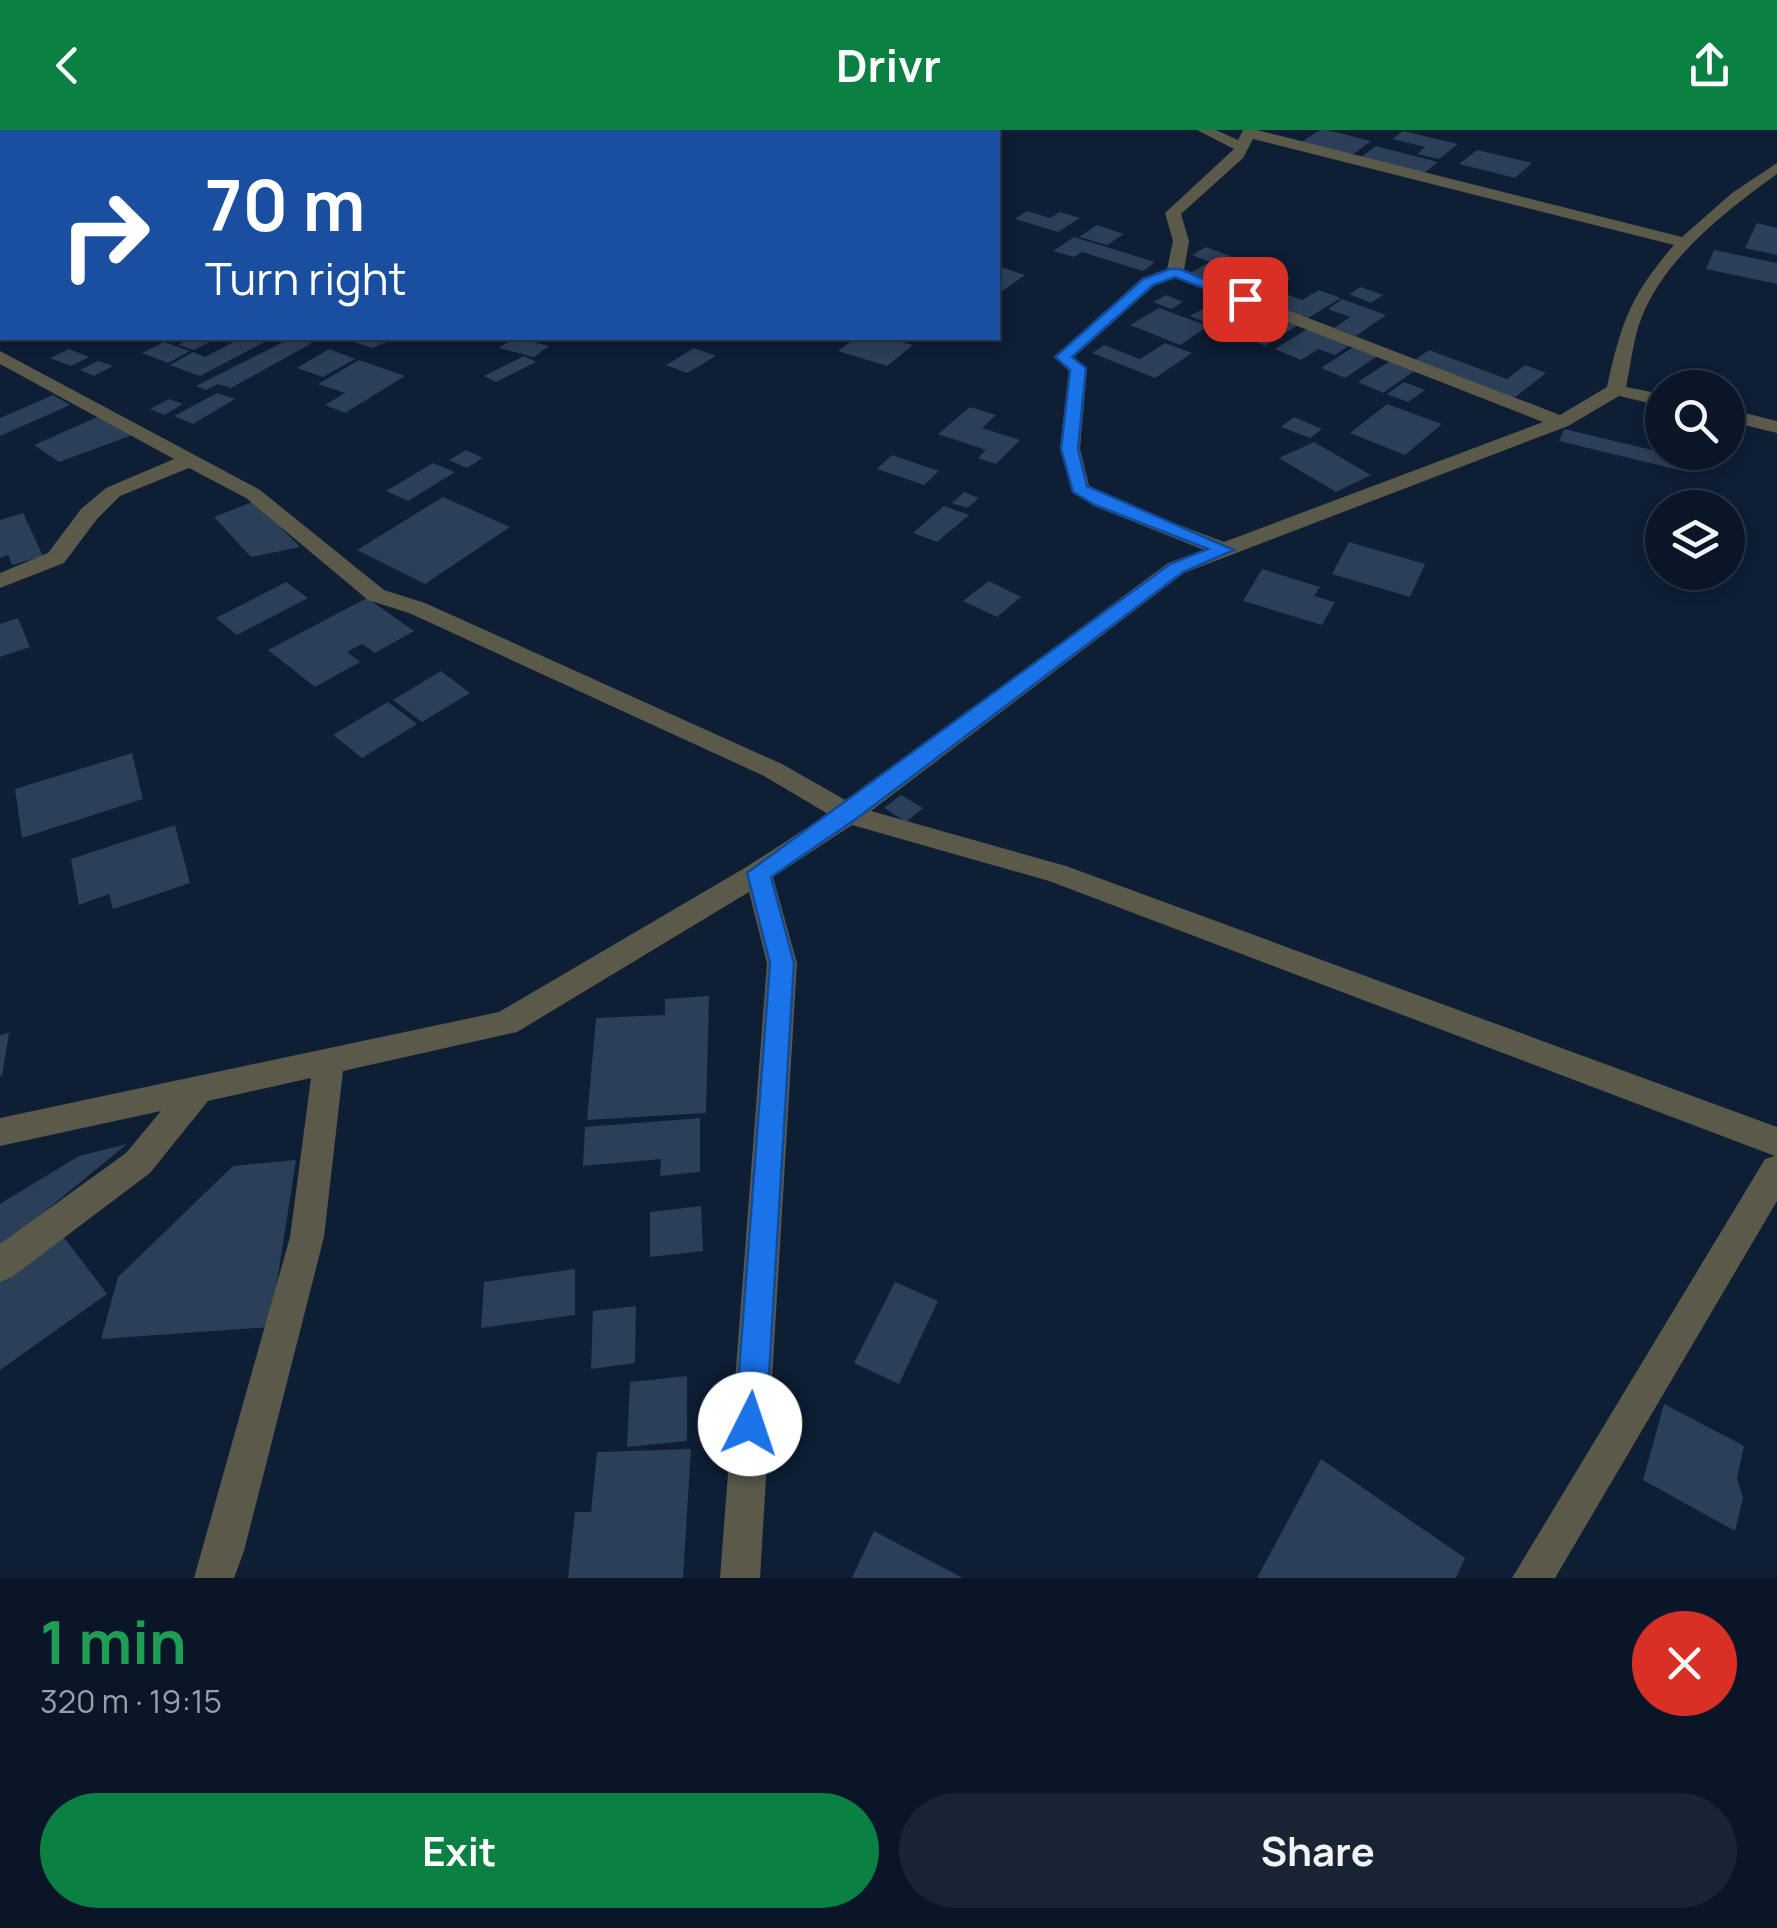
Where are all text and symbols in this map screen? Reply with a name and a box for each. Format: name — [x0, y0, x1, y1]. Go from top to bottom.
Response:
text: Drivr — [836, 34, 941, 96]
icon: back — [40, 38, 95, 93]
icon: share — [1682, 38, 1737, 93]
text: 70 m — [205, 156, 365, 252]
icon: right — [40, 170, 170, 300]
text: Turn right — [205, 247, 406, 309]
pin — [1203, 257, 1288, 342]
icon: arrive — [1218, 272, 1273, 327]
map controls — [1645, 370, 1745, 590]
button: search — [1645, 370, 1745, 470]
button: layers — [1645, 490, 1745, 590]
position arrow — [698, 1372, 802, 1476]
text: 1 min — [40, 1600, 187, 1682]
button: close — [1632, 1611, 1737, 1716]
text: 320 m · 19:15 — [40, 1679, 222, 1723]
button: Exit — [40, 1793, 879, 1908]
button: Share — [899, 1793, 1737, 1908]

